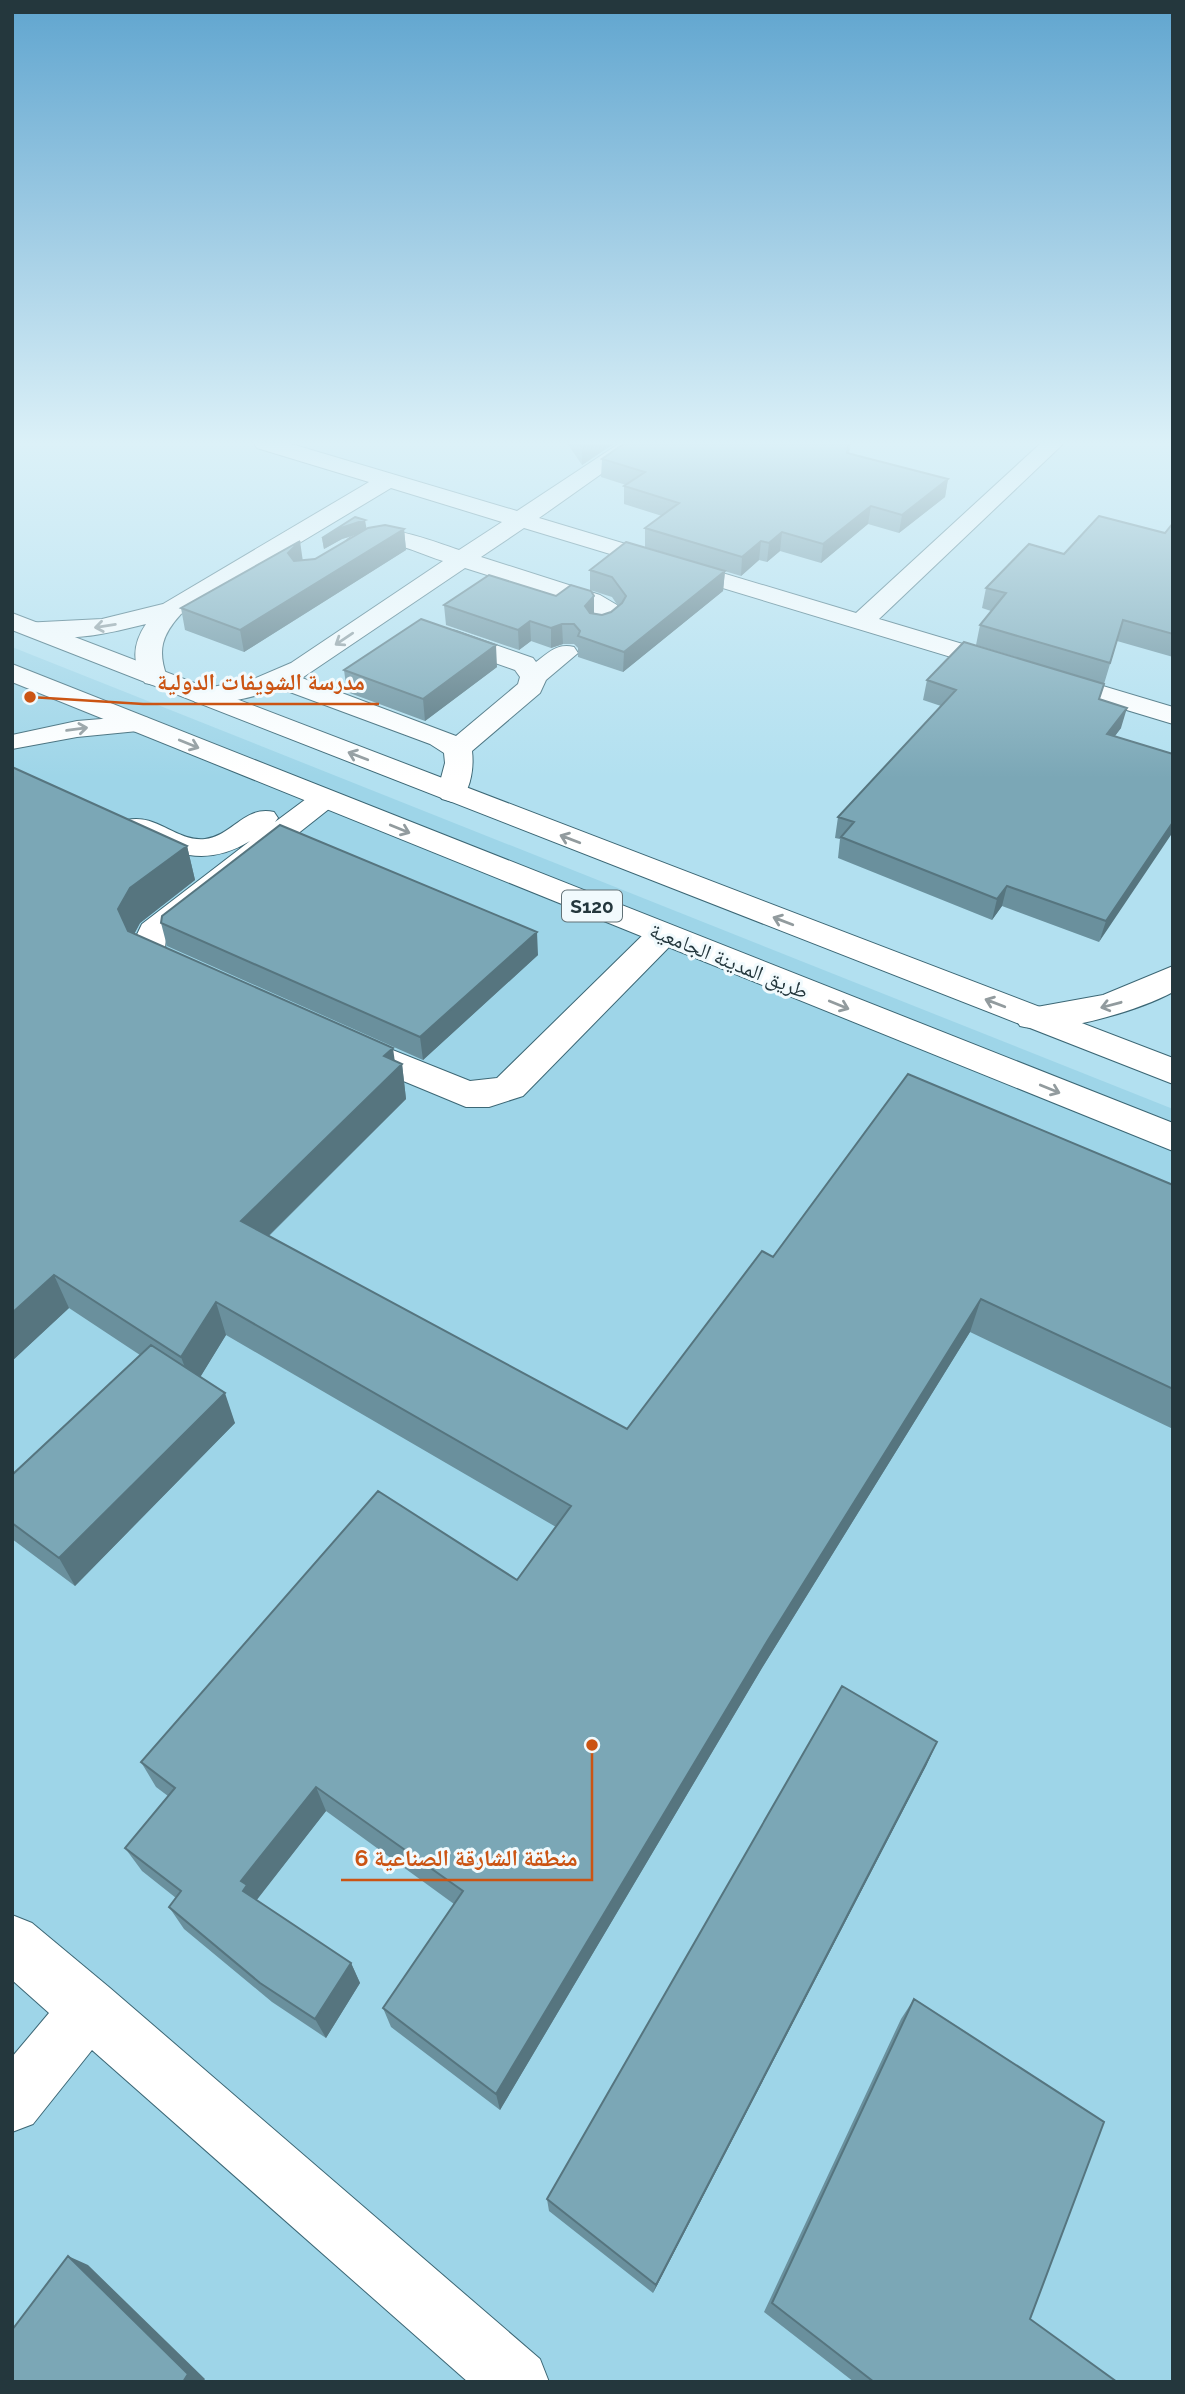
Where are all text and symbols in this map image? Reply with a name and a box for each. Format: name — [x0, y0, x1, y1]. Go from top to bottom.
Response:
one-way arrow — [95, 619, 117, 632]
one-way arrow — [335, 632, 355, 646]
callout: مدرسة الشويفات الدولية — [143, 660, 379, 704]
text: مدرسة الشويفات الدولية — [157, 668, 365, 696]
one-way arrow — [65, 722, 88, 735]
one-way arrow — [177, 738, 199, 751]
one-way arrow — [348, 749, 370, 762]
one-way arrow — [388, 824, 410, 837]
one-way arrow — [560, 831, 582, 844]
road number: S120 — [562, 890, 622, 922]
one-way arrow — [772, 914, 794, 926]
street label: طريق المدينة الجامعية — [646, 917, 812, 1005]
one-way arrow — [984, 996, 1006, 1009]
one-way arrow — [827, 999, 849, 1012]
one-way arrow — [1100, 999, 1122, 1012]
one-way arrow — [1038, 1083, 1060, 1096]
callout: منطقة الشارقة الصناعية 6 — [341, 1836, 592, 1880]
text: منطقة الشارقة الصناعية 6 — [354, 1844, 578, 1872]

